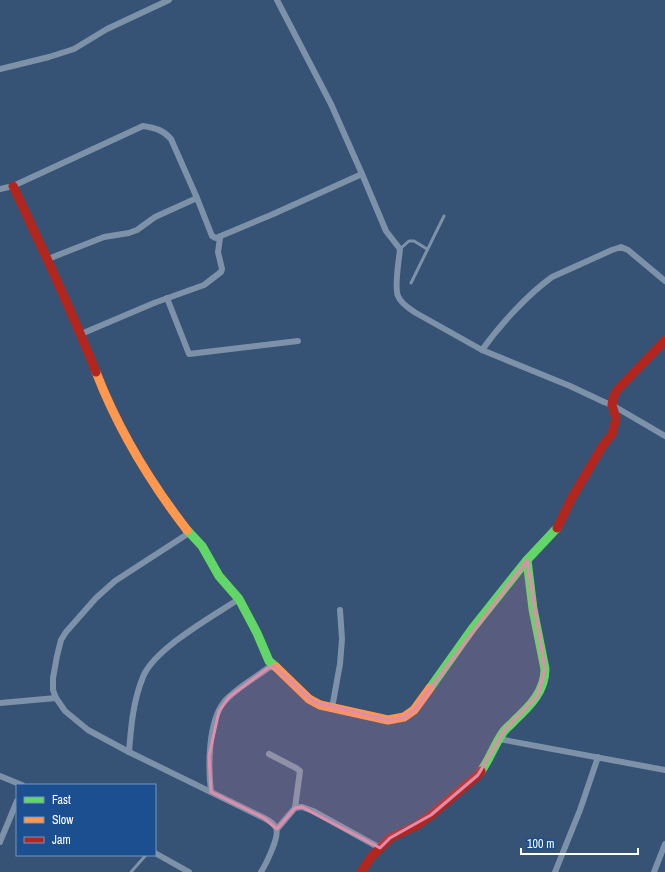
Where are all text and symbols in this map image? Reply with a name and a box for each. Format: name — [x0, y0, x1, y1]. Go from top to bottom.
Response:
legend — [16, 784, 156, 856]
text: Fast — [52, 792, 71, 808]
text: Slow — [52, 812, 74, 828]
scale bar — [521, 830, 638, 856]
text: Jam — [52, 832, 71, 848]
text: 100 m — [527, 836, 554, 852]

